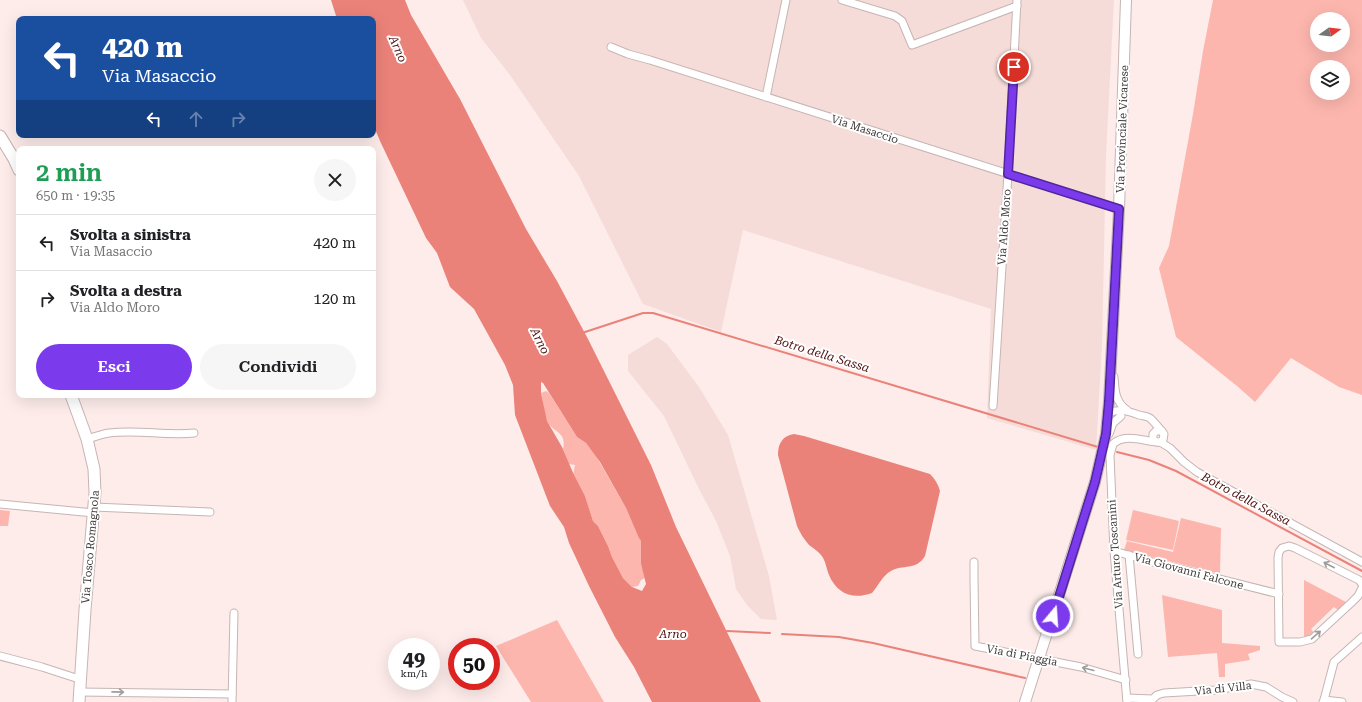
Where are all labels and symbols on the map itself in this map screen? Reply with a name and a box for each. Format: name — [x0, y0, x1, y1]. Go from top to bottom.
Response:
north arrow — [1310, 12, 1350, 52]
water label: Arno — [386, 33, 410, 64]
pin — [997, 50, 1031, 84]
street label: Via Provinciale Vicarese — [1114, 65, 1131, 193]
street label: Via Masaccio — [830, 112, 900, 147]
street label: Via Aldo Moro — [995, 188, 1014, 265]
water label: Arno — [527, 325, 552, 356]
water label: Botro della Sassa — [772, 333, 871, 375]
water label: Botro della Sassa — [1198, 469, 1293, 528]
street label: Via Tosco Romagnola — [79, 490, 102, 604]
street label: Via Arturo Toscanini — [1105, 499, 1126, 609]
street label: Via Giovanni Falcone — [1133, 551, 1245, 592]
one-way arrow — [1323, 560, 1335, 568]
position arrow — [1032, 595, 1074, 637]
water label: Arno — [658, 627, 687, 641]
one-way arrow — [1311, 631, 1321, 640]
speed limit sign: 50 — [448, 638, 500, 690]
street label: Via di Piaggia — [985, 642, 1058, 669]
one-way arrow — [1082, 665, 1095, 672]
street label: Via di Villa — [1194, 679, 1252, 698]
one-way arrow — [111, 689, 124, 696]

